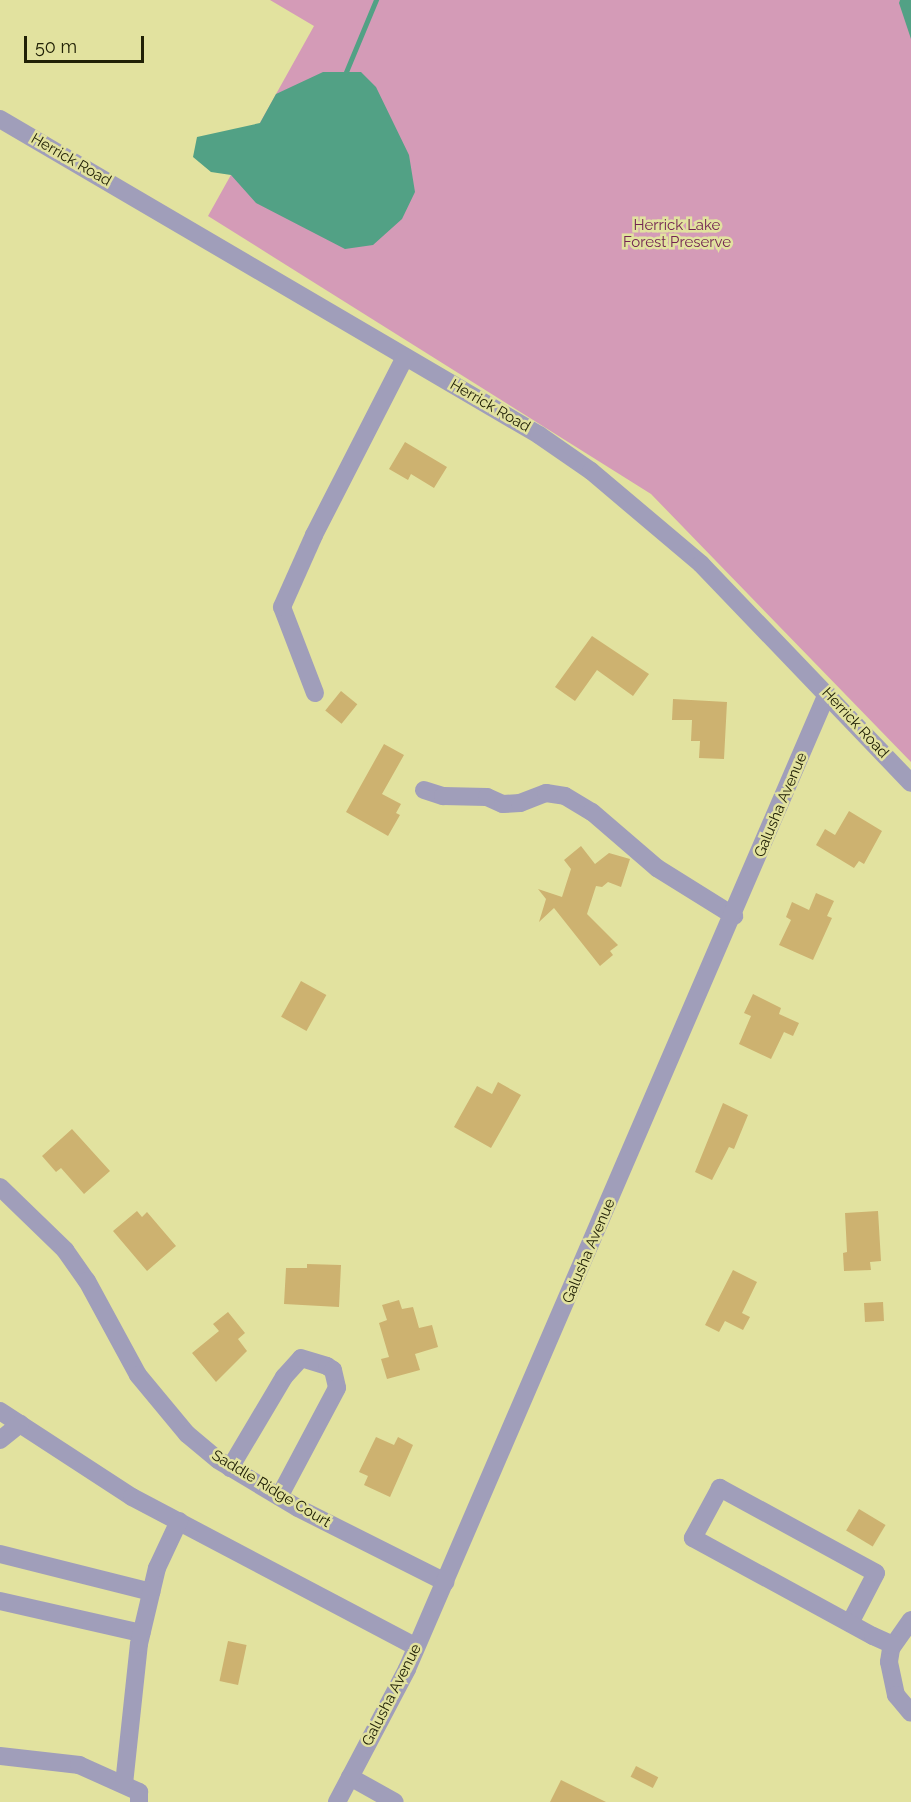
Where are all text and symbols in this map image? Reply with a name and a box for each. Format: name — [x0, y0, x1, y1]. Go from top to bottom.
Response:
scale bar — [27, 24, 147, 62]
text: 50 m — [35, 36, 77, 57]
street label: Herrick Road — [28, 130, 114, 190]
park label: Herrick Lake Forest Preserve — [623, 216, 731, 251]
street label: Herrick Road — [447, 376, 533, 436]
street label: Herrick Road — [818, 684, 892, 762]
street label: Galusha Avenue — [751, 750, 811, 860]
street label: Galusha Avenue — [559, 1196, 619, 1306]
street label: Saddle Ridge Court — [208, 1446, 334, 1532]
street label: Galusha Avenue — [358, 1641, 426, 1749]

